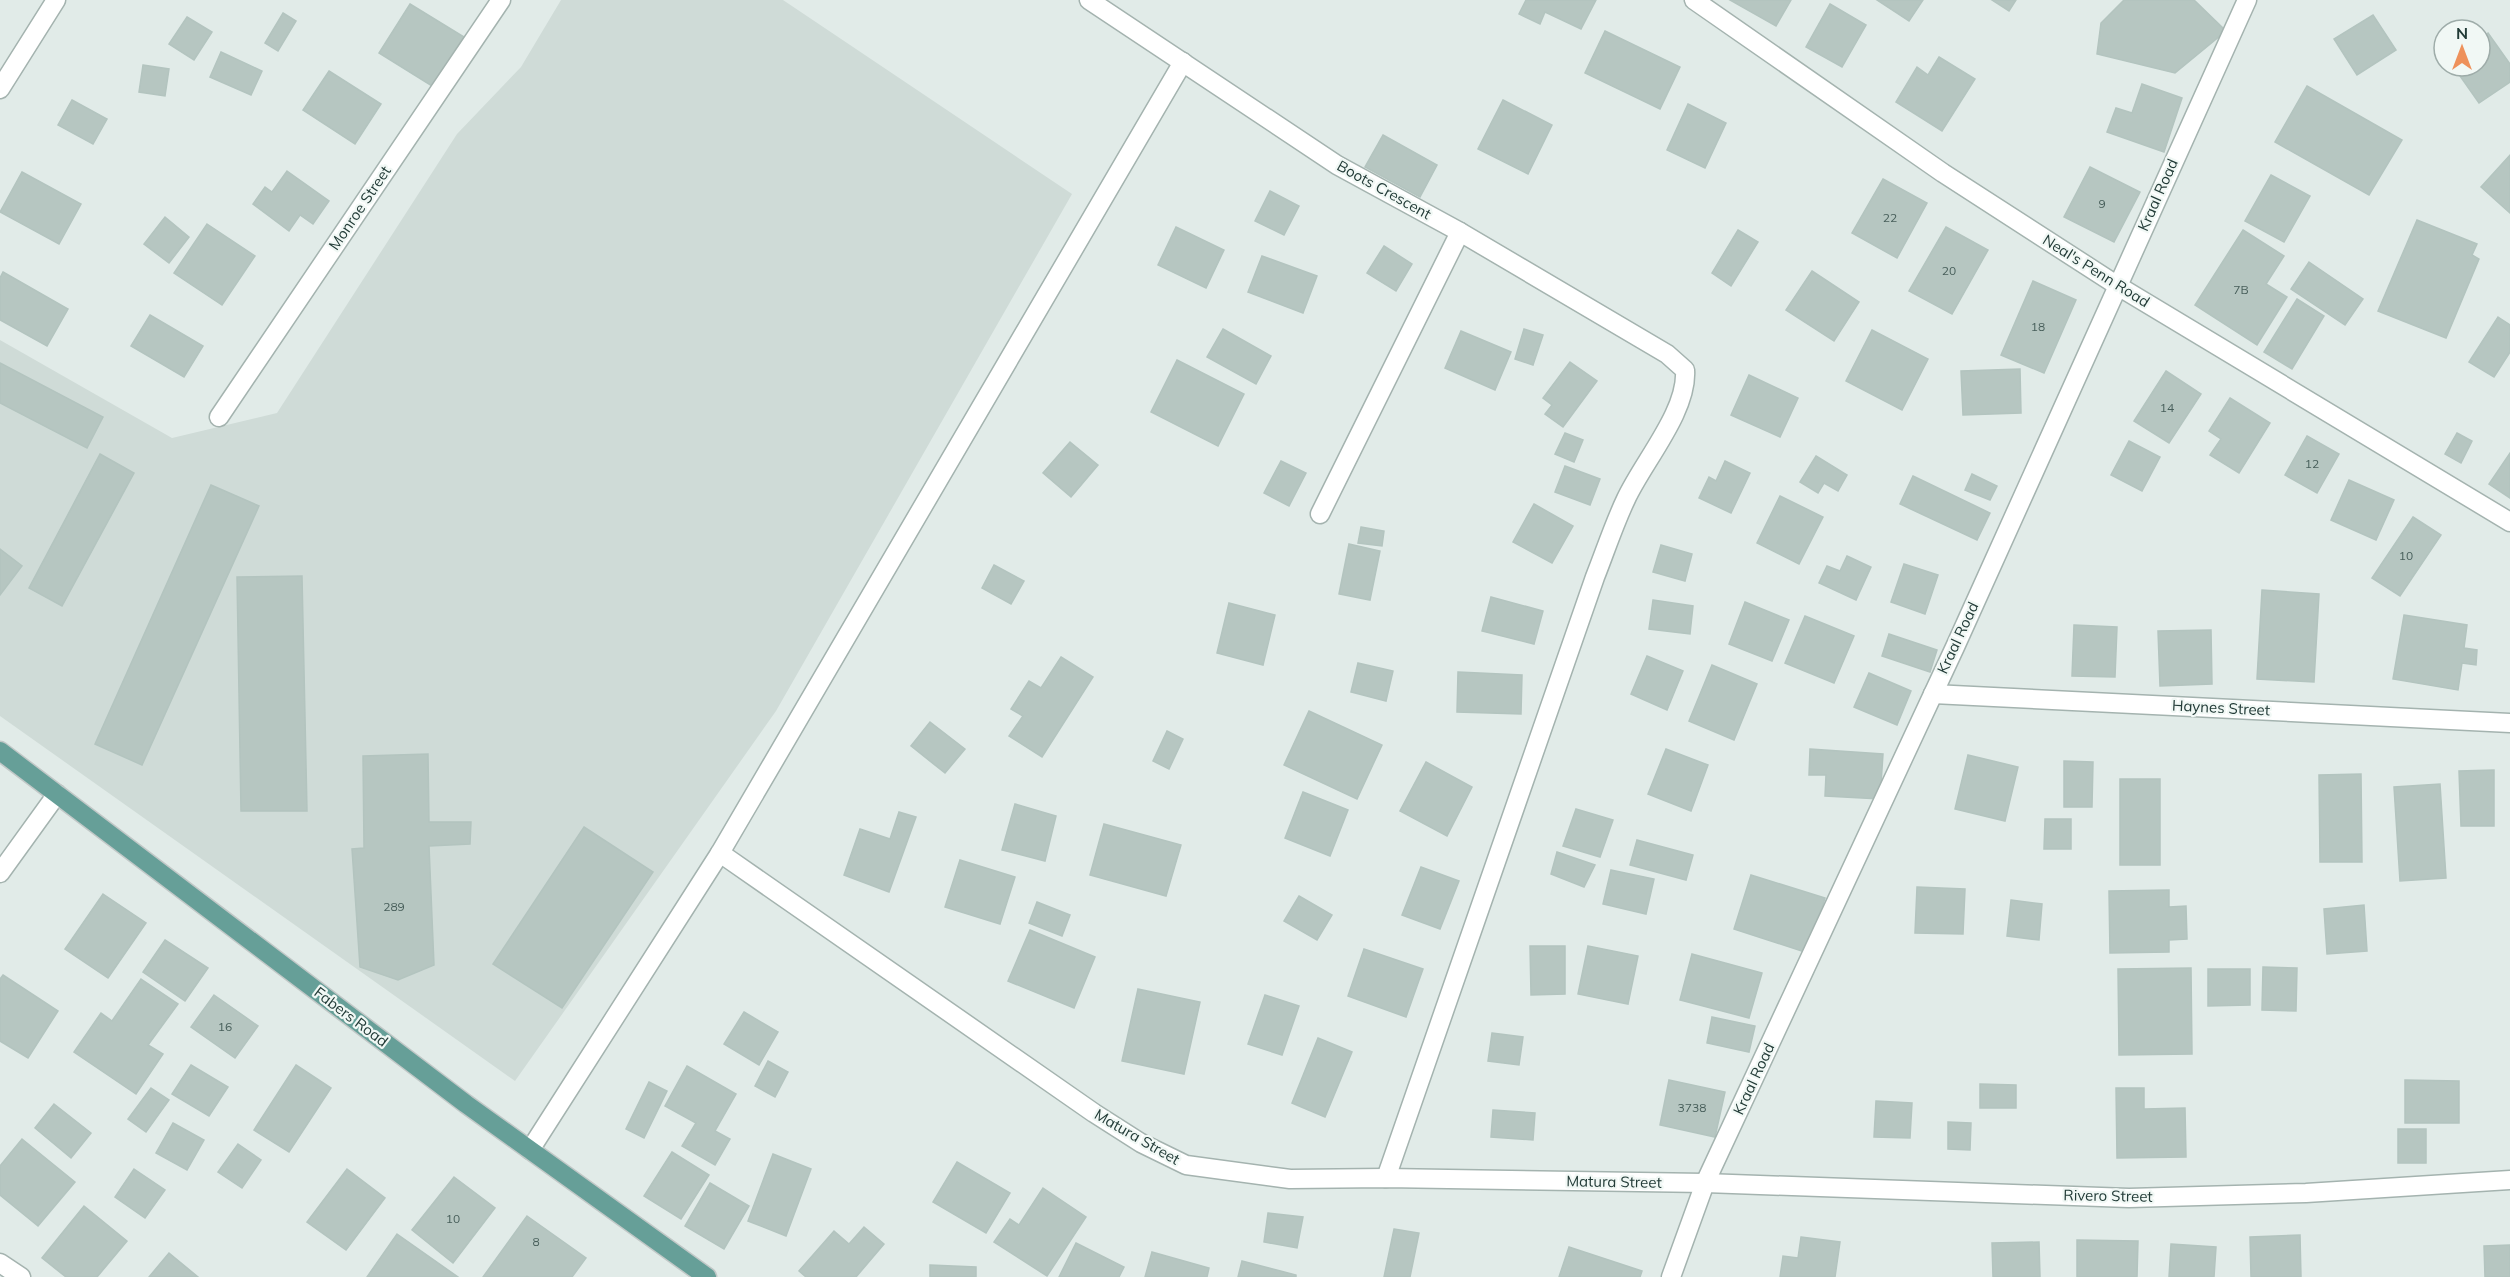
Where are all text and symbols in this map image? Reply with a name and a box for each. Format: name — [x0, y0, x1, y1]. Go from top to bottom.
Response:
north arrow — [2432, 18, 2492, 78]
text: N — [2456, 23, 2468, 43]
street label: Boots Crescent — [1334, 156, 1435, 223]
street label: Kraal Road — [2133, 156, 2182, 234]
street label: Monroe Street — [324, 162, 395, 254]
house number: 9 — [2098, 196, 2106, 211]
house number: 22 — [1883, 210, 1897, 225]
street label: Neal's Penn Road — [2039, 230, 2153, 311]
house number: 20 — [1942, 263, 1956, 278]
house number: 7B — [2233, 282, 2249, 297]
house number: 18 — [2031, 319, 2045, 334]
house number: 14 — [2160, 400, 2174, 415]
house number: 12 — [2305, 456, 2319, 471]
house number: 10 — [2399, 548, 2413, 563]
street label: Kraal Road — [1933, 599, 1982, 677]
street label: Haynes Street — [2172, 695, 2271, 720]
house number: 289 — [383, 899, 405, 914]
street label: Fabers Road — [311, 983, 392, 1051]
house number: 16 — [218, 1019, 232, 1034]
street label: Kraal Road — [1729, 1040, 1778, 1118]
house number: 3738 — [1678, 1100, 1706, 1115]
street label: Matura Street — [1091, 1104, 1183, 1169]
street label: Matura Street — [1566, 1171, 1662, 1192]
street label: Rivero Street — [2063, 1185, 2153, 1206]
house number: 10 — [446, 1211, 460, 1226]
house number: 8 — [532, 1234, 540, 1249]

